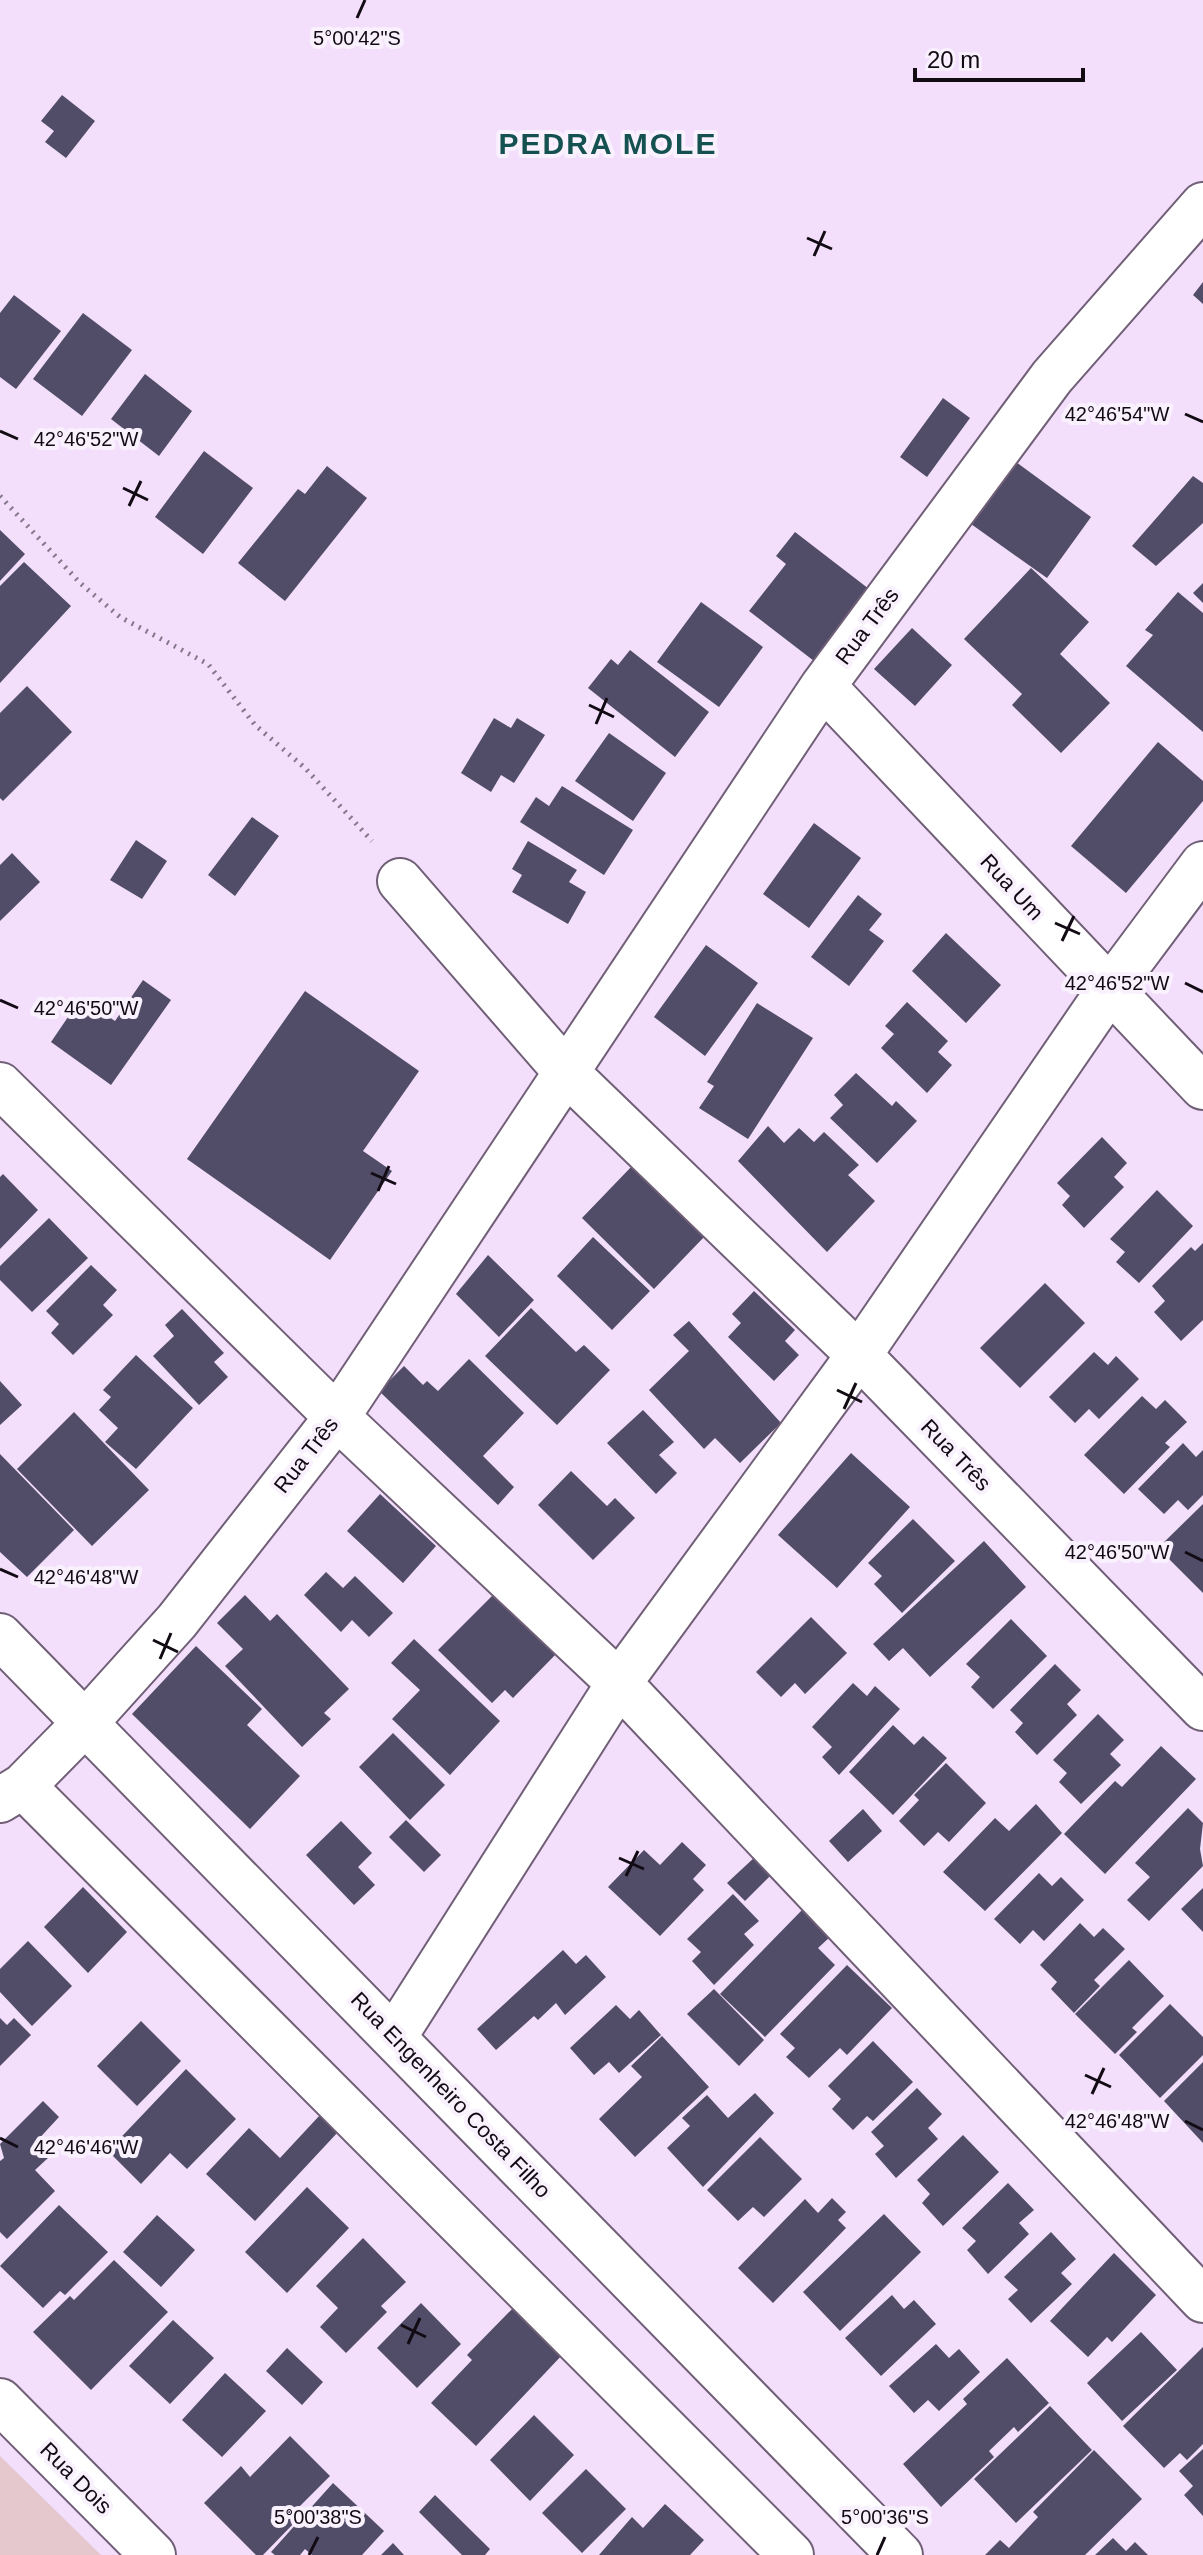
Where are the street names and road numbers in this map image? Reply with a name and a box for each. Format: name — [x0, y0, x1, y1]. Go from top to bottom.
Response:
street label: Rua Três — [830, 583, 904, 669]
street label: Rua Um — [975, 849, 1049, 925]
street label: Rua Três — [269, 1412, 343, 1498]
street label: Rua Três — [916, 1414, 996, 1496]
street label: Rua Engenheiro Costa Filho — [346, 1987, 556, 2203]
street label: Rua Dois — [35, 2437, 117, 2519]

